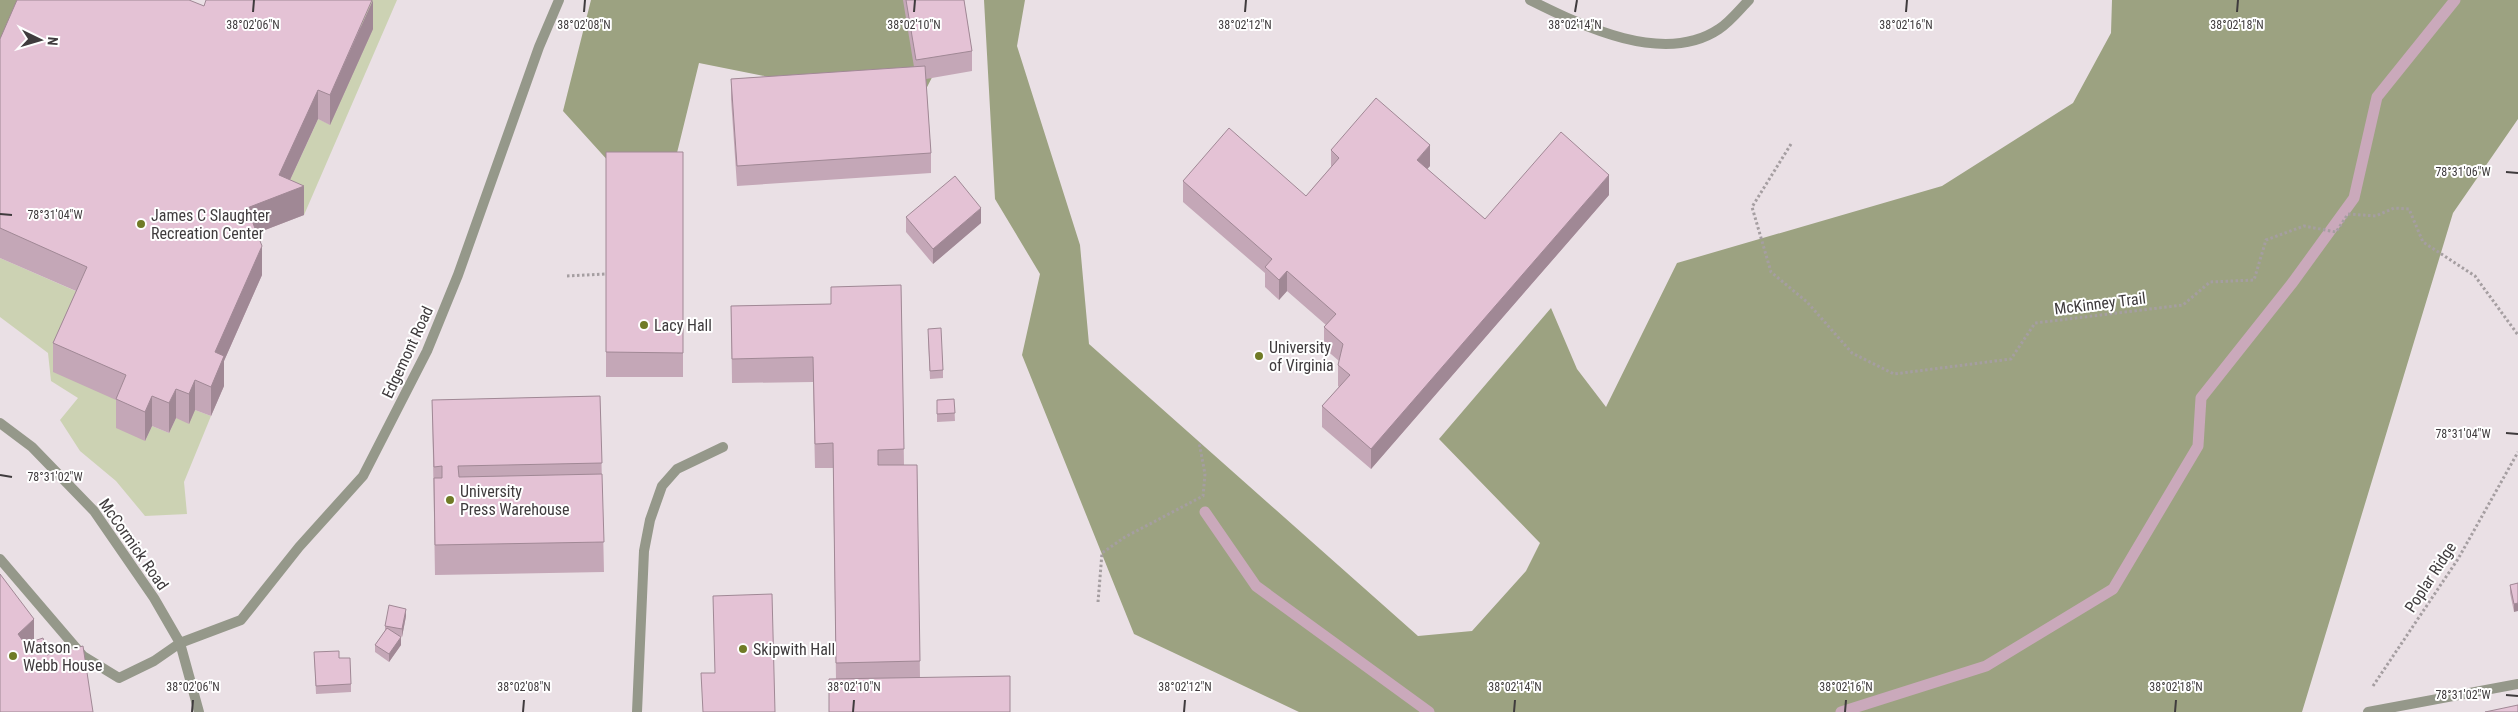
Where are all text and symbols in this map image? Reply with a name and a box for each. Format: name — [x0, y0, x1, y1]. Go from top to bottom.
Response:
north arrow — [15, 15, 65, 65]
text: 38°02'06"N — [226, 18, 280, 32]
text: 38°02'08"N — [557, 18, 611, 32]
text: 38°02'10"N — [887, 18, 941, 32]
text: 38°02'12"N — [1218, 18, 1272, 32]
text: 38°02'14"N — [1548, 18, 1602, 32]
text: 38°02'16"N — [1879, 18, 1933, 32]
text: 38°02'18"N — [2210, 18, 2264, 32]
text: N — [45, 36, 61, 46]
text: 78°31'06"W — [2435, 165, 2491, 179]
place label: James C Slaughter Recreation Center — [151, 206, 270, 243]
text: 78°31'04"W — [27, 208, 83, 222]
marker: James C Slaughter Recreation Center — [135, 218, 147, 230]
street label: McKinney Trail — [2053, 288, 2147, 319]
street label: Edgemont Road — [378, 303, 437, 401]
place label: Lacy Hall — [654, 316, 712, 335]
marker: Lacy Hall — [638, 319, 650, 331]
place label: University of Virginia — [1269, 338, 1334, 375]
marker: University of Virginia — [1253, 350, 1265, 362]
text: 78°31'04"W — [2435, 427, 2491, 441]
text: 78°31'02"W — [27, 470, 83, 484]
place label: University Press Warehouse — [460, 482, 569, 519]
marker: University Press Warehouse — [444, 494, 456, 506]
street label: McCormick Road — [95, 495, 172, 594]
street label: Poplar Ridge — [2401, 539, 2460, 616]
place label: Watson - Webb House — [23, 638, 102, 675]
place label: Skipwith Hall — [753, 640, 835, 659]
marker: Skipwith Hall — [737, 643, 749, 655]
marker: Watson - Webb House — [7, 650, 19, 662]
text: 38°02'06"N — [166, 680, 220, 694]
text: 38°02'08"N — [497, 680, 551, 694]
text: 38°02'10"N — [827, 680, 881, 694]
text: 38°02'12"N — [1158, 680, 1212, 694]
text: 38°02'14"N — [1488, 680, 1542, 694]
text: 38°02'16"N — [1819, 680, 1873, 694]
text: 38°02'18"N — [2149, 680, 2203, 694]
text: 78°31'02"W — [2435, 688, 2491, 702]

